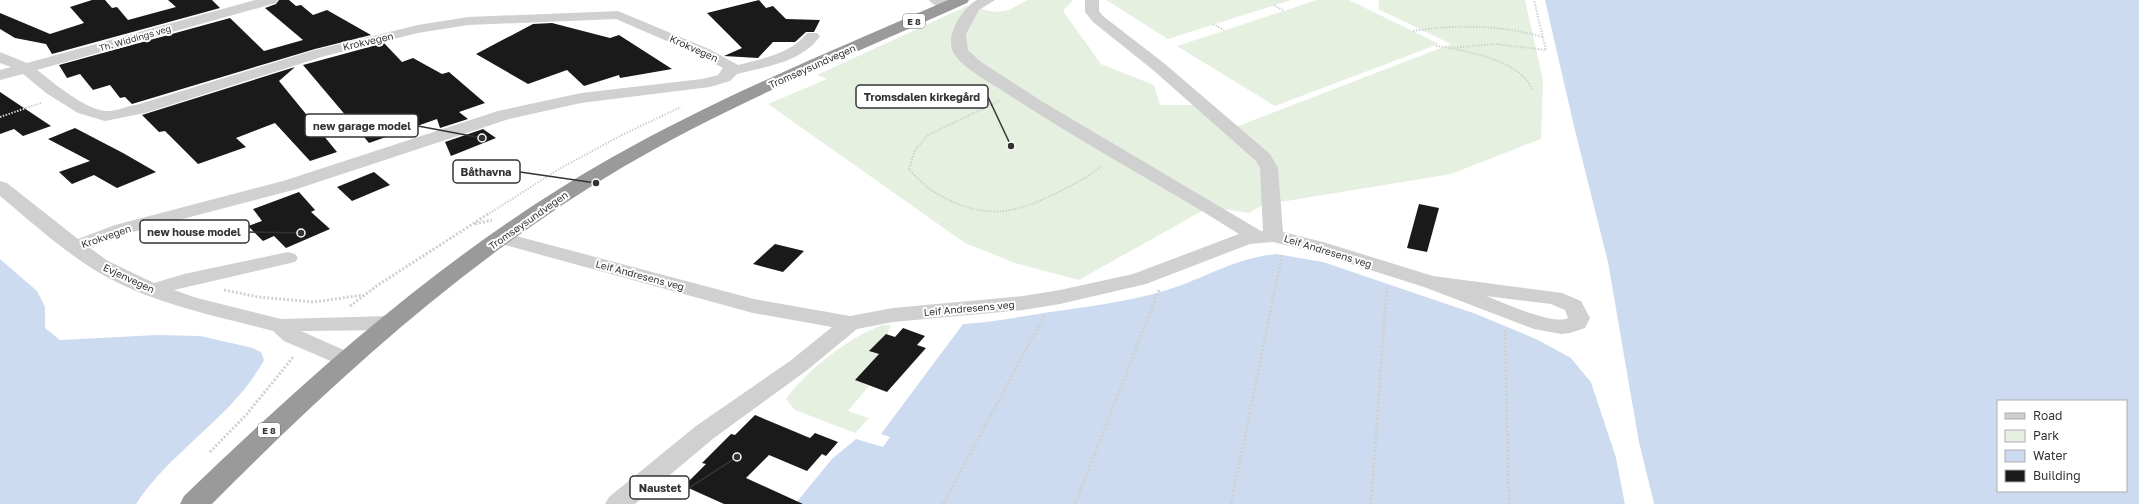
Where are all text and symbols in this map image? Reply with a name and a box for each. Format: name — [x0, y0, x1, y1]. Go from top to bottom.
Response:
road number: E 8 — [903, 14, 925, 28]
street label: Th. Widdings veg — [98, 22, 172, 54]
street label: Krokvegen — [341, 29, 395, 53]
street label: Krokvegen — [668, 32, 720, 64]
street label: Tromsøysundvegen — [767, 41, 857, 91]
callout: Tromsdalen kirkegård — [856, 85, 988, 108]
text: Tromsdalen kirkegård — [864, 90, 980, 103]
callout: new garage model — [305, 114, 418, 137]
text: new garage model — [313, 119, 411, 132]
callout: Båthavna — [453, 160, 520, 183]
text: Båthavna — [460, 165, 512, 178]
street label: Tromsøysundvegen — [486, 188, 570, 252]
callout: new house model — [140, 220, 249, 243]
street label: Krokvegen — [80, 222, 132, 250]
text: new house model — [147, 225, 241, 238]
street label: Leif Andresens veg — [1283, 232, 1373, 270]
street label: Leif Andresens veg — [594, 257, 686, 293]
street label: Evjenvegen — [101, 261, 157, 295]
street label: Leif Andresens veg — [923, 298, 1015, 318]
legend — [1997, 400, 2127, 492]
text: Road — [2033, 408, 2062, 423]
road number: E 8 — [258, 423, 280, 437]
text: Park — [2033, 428, 2059, 443]
text: Water — [2033, 448, 2067, 463]
text: Building — [2033, 468, 2081, 483]
callout: Naustet — [630, 476, 689, 499]
text: Naustet — [639, 481, 682, 494]

